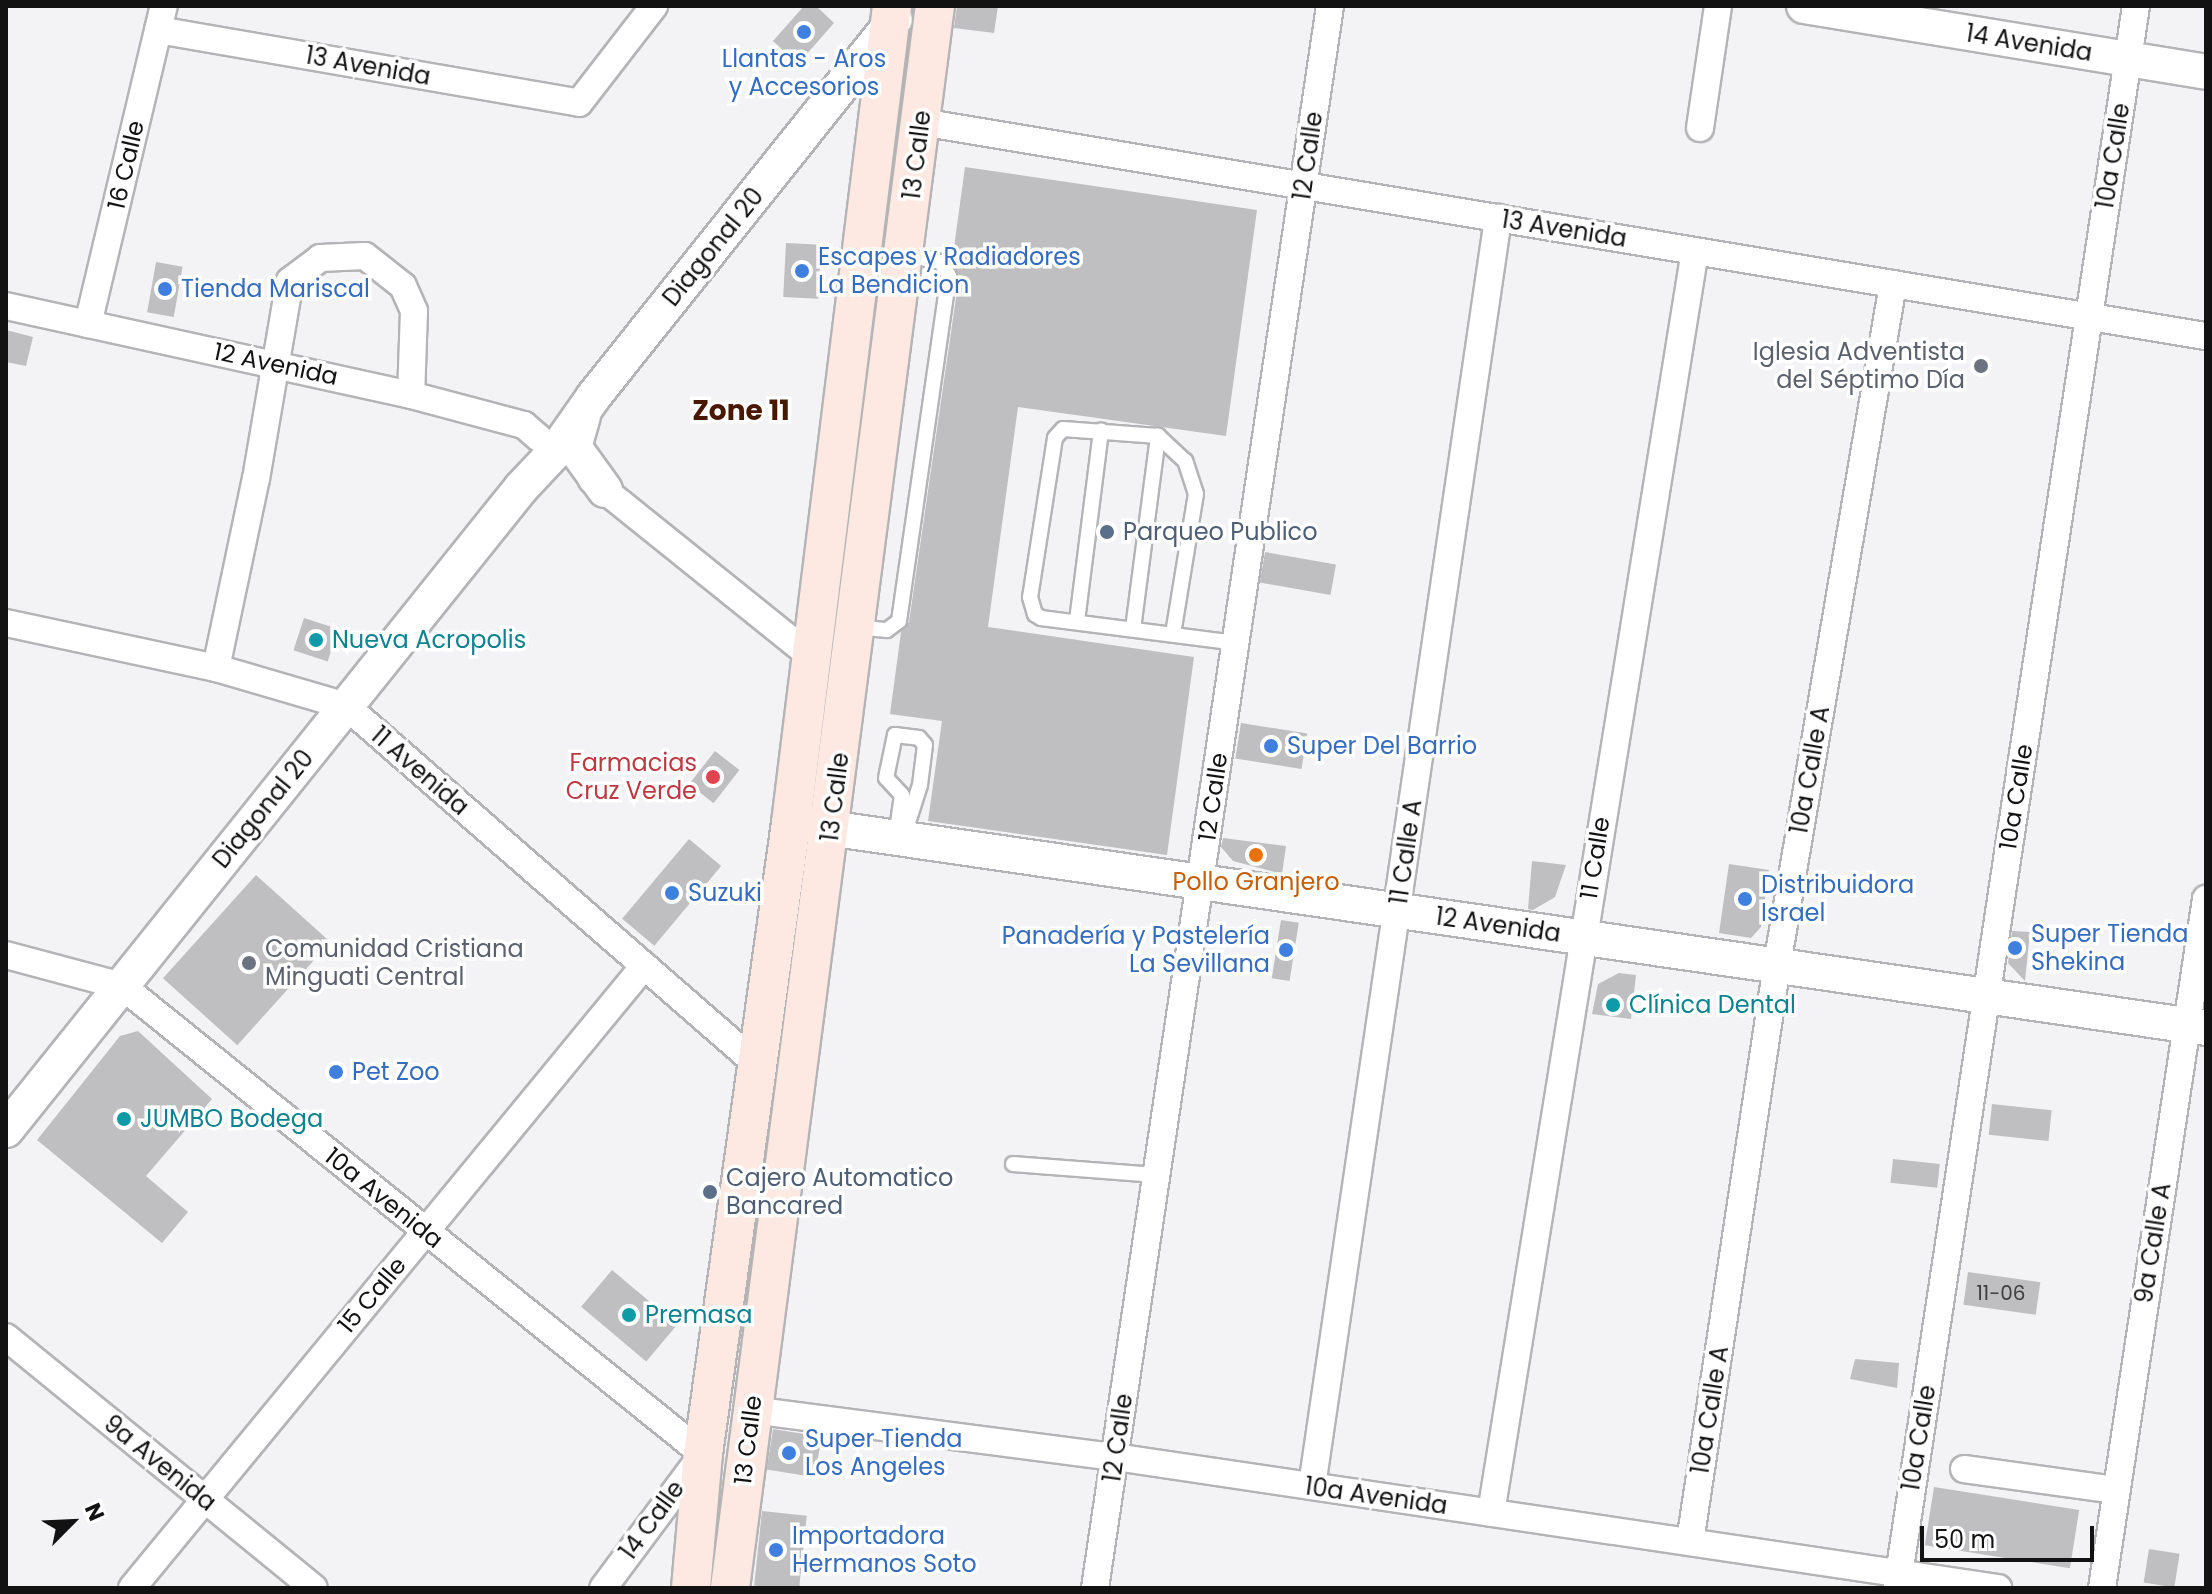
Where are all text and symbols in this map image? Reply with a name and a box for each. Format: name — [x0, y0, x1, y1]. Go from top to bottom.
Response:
street label: 14 Avenida — [1964, 19, 2094, 67]
marker: Llantas - Aros y Accesorios — [795, 23, 813, 41]
street label: 13 Avenida — [303, 41, 433, 91]
place label: Llantas - Aros y Accesorios — [722, 45, 886, 101]
street label: 10a Calle — [2090, 101, 2136, 211]
street label: 13 Calle — [897, 109, 937, 201]
street label: 12 Calle — [1288, 110, 1328, 202]
street label: 16 Calle — [102, 118, 150, 212]
street label: Diagonal 20 — [657, 182, 769, 312]
street label: 13 Avenida — [1499, 205, 1629, 253]
place label: Escapes y Radiadores La Bendicion — [818, 243, 1081, 299]
marker: Escapes y Radiadores La Bendicion — [793, 262, 811, 280]
place label: Tienda Mariscal — [181, 275, 370, 303]
marker: Tienda Mariscal — [156, 280, 174, 298]
street label: 12 Avenida — [211, 337, 341, 391]
place label: Iglesia Adventista del Séptimo Día — [1753, 338, 1965, 394]
marker: Iglesia Adventista del Séptimo Día — [1972, 357, 1990, 375]
district label: Zone 11 — [692, 394, 790, 428]
place label: Parqueo Publico — [1123, 518, 1318, 546]
marker: Parqueo Publico — [1098, 523, 1116, 541]
place label: Nueva Acropolis — [332, 626, 526, 654]
marker: Nueva Acropolis — [307, 631, 325, 649]
street label: 10a Calle A — [1785, 704, 1835, 836]
street label: 11 Avenida — [365, 721, 475, 821]
place label: Super Del Barrio — [1287, 732, 1477, 760]
marker: Super Del Barrio — [1262, 737, 1280, 755]
street label: 10a Calle — [1993, 742, 2039, 852]
street label: Diagonal 20 — [207, 744, 319, 874]
place label: Farmacias Cruz Verde — [566, 749, 697, 805]
street label: 13 Calle — [815, 751, 855, 843]
street label: 12 Calle — [1193, 751, 1233, 843]
marker: Farmacias Cruz Verde — [704, 768, 722, 786]
street label: 11 Calle A — [1384, 798, 1428, 906]
street label: 11 Calle — [1574, 815, 1616, 901]
marker: Pollo Granjero — [1247, 846, 1265, 864]
place label: Pollo Granjero — [1172, 868, 1340, 896]
place label: Distribuidora Israel — [1761, 871, 1914, 927]
place label: Suzuki — [688, 879, 762, 907]
marker: Suzuki — [663, 884, 681, 902]
marker: Distribuidora Israel — [1736, 890, 1754, 908]
street label: 12 Avenida — [1434, 902, 1562, 948]
place label: Super Tienda Shekina — [2031, 920, 2188, 976]
place label: Panadería y Pastelería La Sevillana — [1002, 922, 1270, 978]
place label: Comunidad Cristiana Minguati Central — [265, 935, 524, 991]
marker: Super Tienda Shekina — [2006, 939, 2024, 957]
marker: Panadería y Pastelería La Sevillana — [1277, 941, 1295, 959]
marker: Comunidad Cristiana Minguati Central — [240, 954, 258, 972]
place label: Clínica Dental — [1629, 991, 1796, 1019]
marker: Clínica Dental — [1604, 996, 1622, 1014]
place label: Pet Zoo — [352, 1058, 440, 1086]
marker: Pet Zoo — [327, 1063, 345, 1081]
place label: JUMBO Bodega — [140, 1105, 323, 1133]
marker: JUMBO Bodega — [115, 1110, 133, 1128]
street label: 10a Avenida — [319, 1142, 449, 1254]
place label: Cajero Automatico Bancared — [726, 1164, 953, 1220]
street label: 9a Calle A — [2129, 1181, 2177, 1305]
marker: Cajero Automatico Bancared — [701, 1183, 719, 1201]
street label: 15 Calle — [332, 1251, 412, 1339]
house number: 11-06 — [1976, 1281, 2026, 1305]
place label: Premasa — [645, 1301, 752, 1329]
marker: Premasa — [620, 1306, 638, 1324]
street label: 10a Calle A — [1686, 1344, 1734, 1476]
street label: 10a Calle — [1896, 1383, 1942, 1493]
street label: 12 Calle — [1098, 1392, 1138, 1484]
street label: 13 Calle — [728, 1394, 768, 1486]
street label: 9a Avenida — [98, 1409, 222, 1517]
place label: Super Tienda Los Angeles — [805, 1425, 962, 1481]
marker: Super Tienda Los Angeles — [780, 1444, 798, 1462]
street label: 10a Avenida — [1303, 1472, 1449, 1520]
street label: 14 Calle — [614, 1475, 690, 1565]
north arrow — [32, 1482, 112, 1562]
text: N — [77, 1498, 112, 1526]
scale bar — [1924, 1510, 2098, 1560]
place label: Importadora Hermanos Soto — [792, 1522, 977, 1578]
text: 50 m — [1934, 1523, 1995, 1556]
marker: Importadora Hermanos Soto — [767, 1541, 785, 1559]

